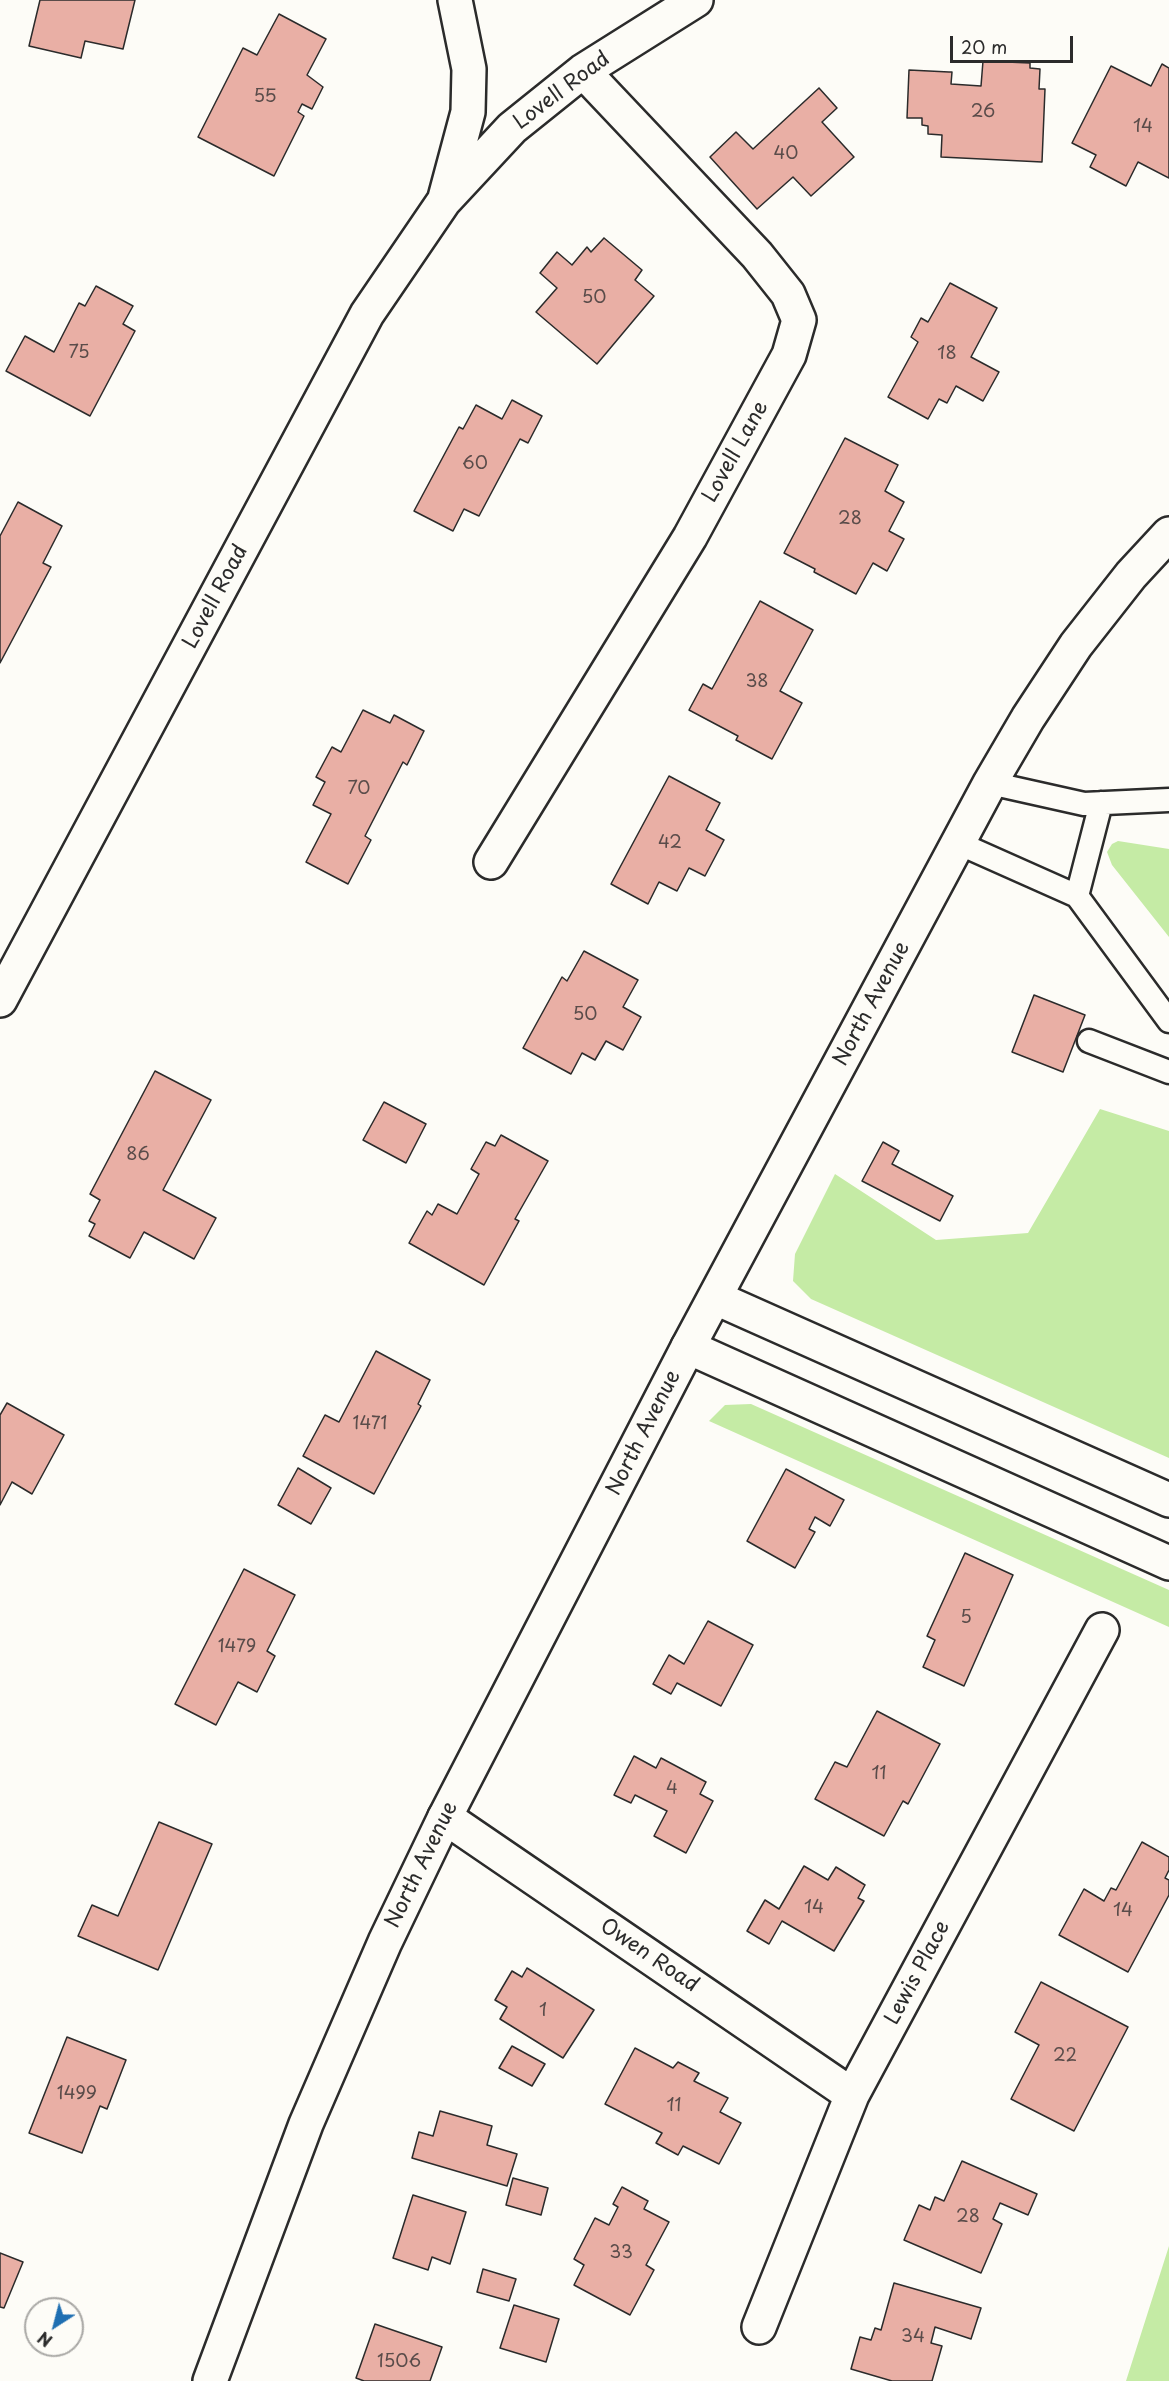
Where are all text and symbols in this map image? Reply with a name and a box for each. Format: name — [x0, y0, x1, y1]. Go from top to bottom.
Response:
scale bar — [953, 24, 1076, 62]
text: 20 m — [961, 33, 1007, 60]
street label: Lovell Road — [509, 47, 615, 135]
house number: 55 — [253, 86, 277, 108]
house number: 26 — [971, 101, 995, 123]
house number: 14 — [1133, 116, 1153, 138]
house number: 40 — [773, 143, 799, 165]
house number: 50 — [582, 287, 606, 309]
house number: 75 — [69, 342, 89, 364]
house number: 18 — [937, 343, 957, 365]
street label: Lovell Lane — [698, 397, 774, 507]
house number: 60 — [462, 453, 488, 475]
house number: 28 — [838, 508, 862, 530]
street label: Lovell Road — [178, 541, 254, 653]
house number: 38 — [745, 671, 769, 693]
house number: 70 — [348, 778, 370, 800]
house number: 42 — [658, 832, 682, 854]
street label: North Avenue — [829, 937, 915, 1071]
house number: 50 — [573, 1004, 597, 1026]
house number: 86 — [126, 1144, 150, 1166]
street label: North Avenue — [602, 1366, 686, 1500]
house number: 1471 — [353, 1413, 387, 1435]
house number: 5 — [960, 1607, 972, 1629]
house number: 1479 — [218, 1636, 256, 1658]
house number: 11 — [871, 1763, 887, 1785]
house number: 4 — [666, 1778, 678, 1800]
street label: North Avenue — [381, 1798, 463, 1932]
house number: 14 — [804, 1897, 824, 1919]
house number: 14 — [1113, 1900, 1133, 1922]
street label: Owen Road — [595, 1914, 703, 1998]
street label: Lewis Place — [880, 1917, 956, 2029]
house number: 1 — [539, 2000, 547, 2022]
house number: 22 — [1053, 2045, 1077, 2067]
house number: 1499 — [57, 2083, 97, 2105]
house number: 11 — [666, 2095, 682, 2117]
house number: 28 — [956, 2206, 980, 2228]
house number: 33 — [609, 2242, 633, 2264]
north arrow — [24, 2297, 84, 2357]
house number: 34 — [901, 2326, 925, 2348]
text: N — [32, 2327, 57, 2353]
house number: 1506 — [377, 2351, 421, 2373]

